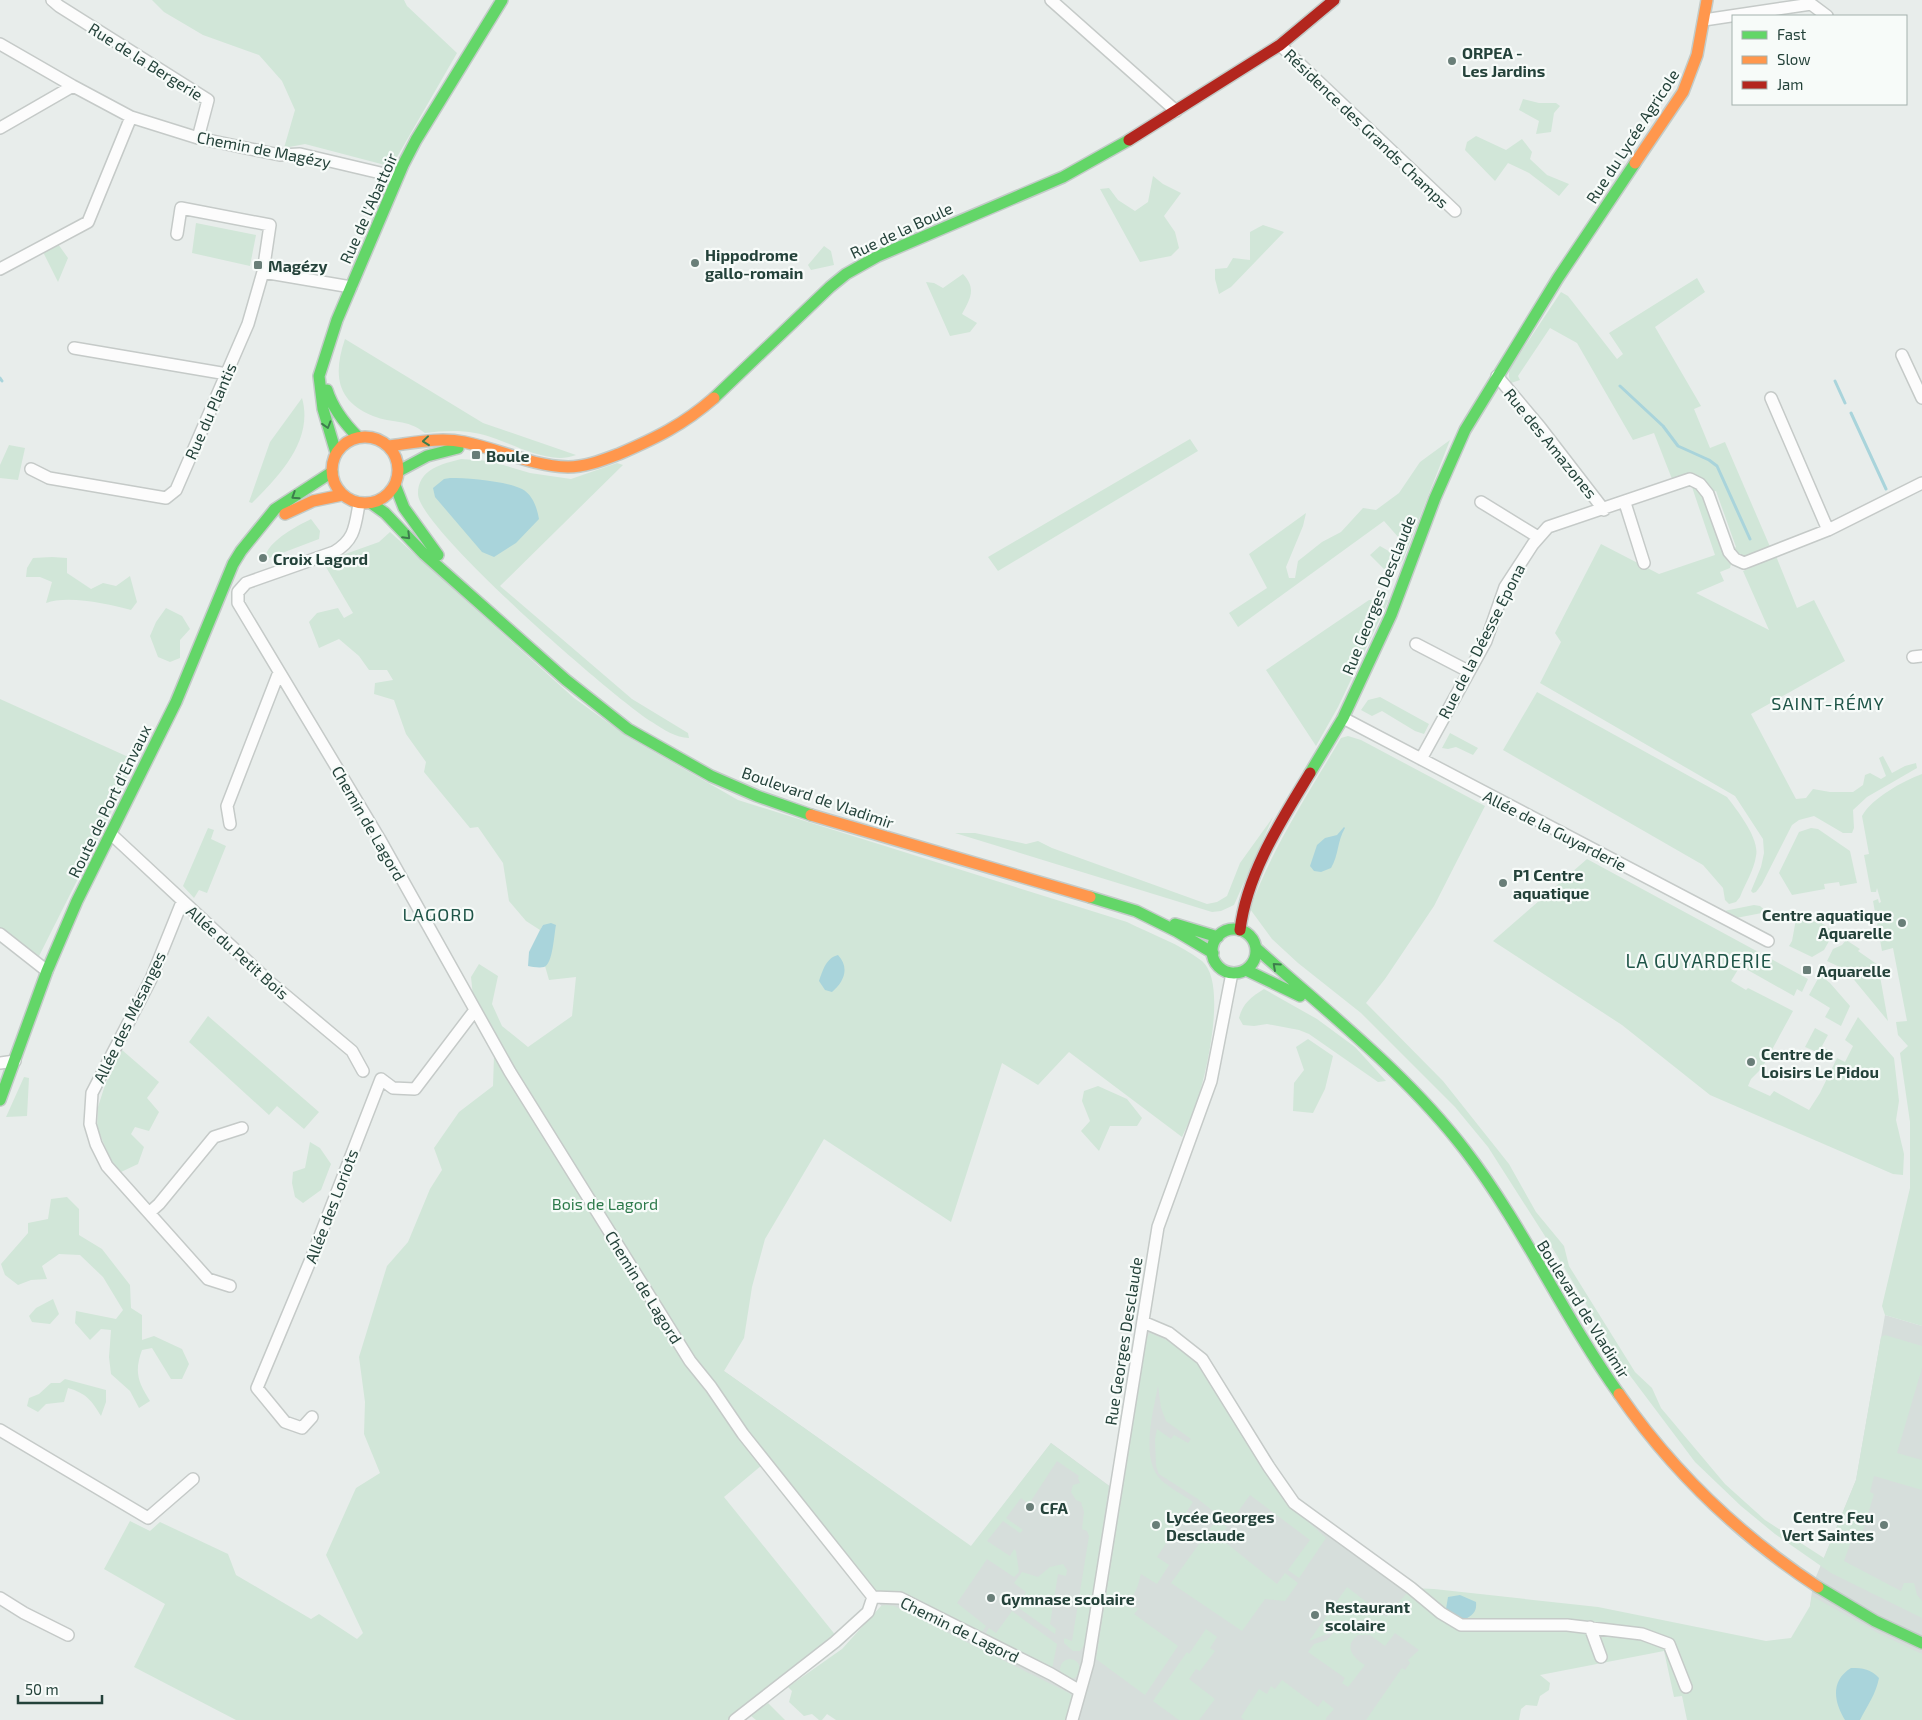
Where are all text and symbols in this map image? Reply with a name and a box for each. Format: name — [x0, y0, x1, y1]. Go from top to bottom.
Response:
legend — [1732, 15, 1907, 105]
street label: Rue de la Bergerie — [85, 18, 207, 104]
text: Fast — [1777, 25, 1807, 43]
place label: ORPEA - Les Jardins — [1462, 43, 1545, 80]
street label: Résidence des Grands Champs — [1281, 44, 1453, 212]
text: Slow — [1777, 50, 1811, 68]
marker: ORPEA - Les Jardins — [1446, 55, 1458, 67]
street label: Rue du Lycée Agricole — [1582, 65, 1682, 207]
text: Jam — [1777, 75, 1803, 93]
street label: Chemin de Magézy — [195, 127, 333, 171]
street label: Rue de l'Abattoir — [335, 149, 401, 266]
street label: Rue de la Boule — [847, 198, 955, 262]
place label: Hippodrome gallo-romain — [705, 245, 803, 282]
place label: Magézy — [268, 256, 327, 276]
marker: Hippodrome gallo-romain — [689, 257, 701, 269]
marker: Magézy — [252, 259, 264, 271]
street label: Rue du Plantis — [180, 360, 240, 462]
street label: Rue des Amazones — [1501, 384, 1601, 502]
one-way arrow — [322, 420, 332, 428]
one-way arrow — [421, 436, 429, 447]
place label: Boule — [486, 446, 529, 465]
marker: Boule — [470, 449, 482, 461]
one-way arrow — [292, 490, 301, 500]
street label: Rue Georges Desclaude — [1337, 513, 1419, 677]
one-way arrow — [401, 530, 410, 539]
place label: Croix Lagord — [273, 549, 368, 568]
marker: Croix Lagord — [257, 552, 269, 564]
street label: Rue de la Déesse Epona — [1434, 560, 1528, 722]
district label: SAINT-RÉMY — [1771, 692, 1885, 714]
street label: Route de Port d'Envaux — [64, 721, 155, 881]
street label: Chemin de Lagord — [328, 762, 410, 884]
street label: Boulevard de Vladimir — [740, 762, 897, 832]
street label: Allée de la Guyarderie — [1480, 786, 1630, 874]
place label: P1 Centre aquatique — [1513, 865, 1589, 902]
marker: P1 Centre aquatique — [1497, 877, 1509, 889]
street label: Allée du Petit Bois — [183, 901, 293, 1003]
district label: LAGORD — [403, 903, 475, 925]
place label: Centre aquatique Aquarelle — [1762, 905, 1892, 942]
marker: Centre aquatique Aquarelle — [1896, 917, 1908, 929]
street label: Allée des Mésanges — [89, 948, 169, 1086]
district label: LA GUYARDERIE — [1626, 949, 1772, 972]
place label: Aquarelle — [1817, 961, 1891, 980]
one-way arrow — [1273, 963, 1282, 972]
marker: Aquarelle — [1801, 964, 1813, 976]
place label: Centre de Loisirs Le Pidou — [1761, 1044, 1879, 1081]
marker: Centre de Loisirs Le Pidou — [1745, 1056, 1757, 1068]
street label: Allée des Loriots — [301, 1146, 361, 1266]
park label: Bois de Lagord — [552, 1194, 658, 1213]
street label: Chemin de Lagord — [602, 1227, 686, 1347]
street label: Boulevard de Vladimir — [1534, 1236, 1635, 1382]
street label: Rue Georges Desclaude — [1100, 1256, 1146, 1426]
place label: CFA — [1040, 1498, 1069, 1517]
marker: CFA — [1024, 1501, 1036, 1513]
place label: Lycée Georges Desclaude — [1166, 1507, 1274, 1544]
place label: Centre Feu Vert Saintes — [1782, 1507, 1874, 1544]
marker: Lycée Georges Desclaude — [1150, 1519, 1162, 1531]
marker: Centre Feu Vert Saintes — [1878, 1519, 1890, 1531]
place label: Gymnase scolaire — [1001, 1589, 1135, 1609]
street label: Chemin de Lagord — [898, 1592, 1022, 1666]
marker: Gymnase scolaire — [985, 1592, 997, 1604]
place label: Restaurant scolaire — [1325, 1597, 1410, 1634]
marker: Restaurant scolaire — [1309, 1609, 1321, 1621]
scale bar — [18, 1672, 101, 1704]
text: 50 m — [25, 1680, 59, 1698]

